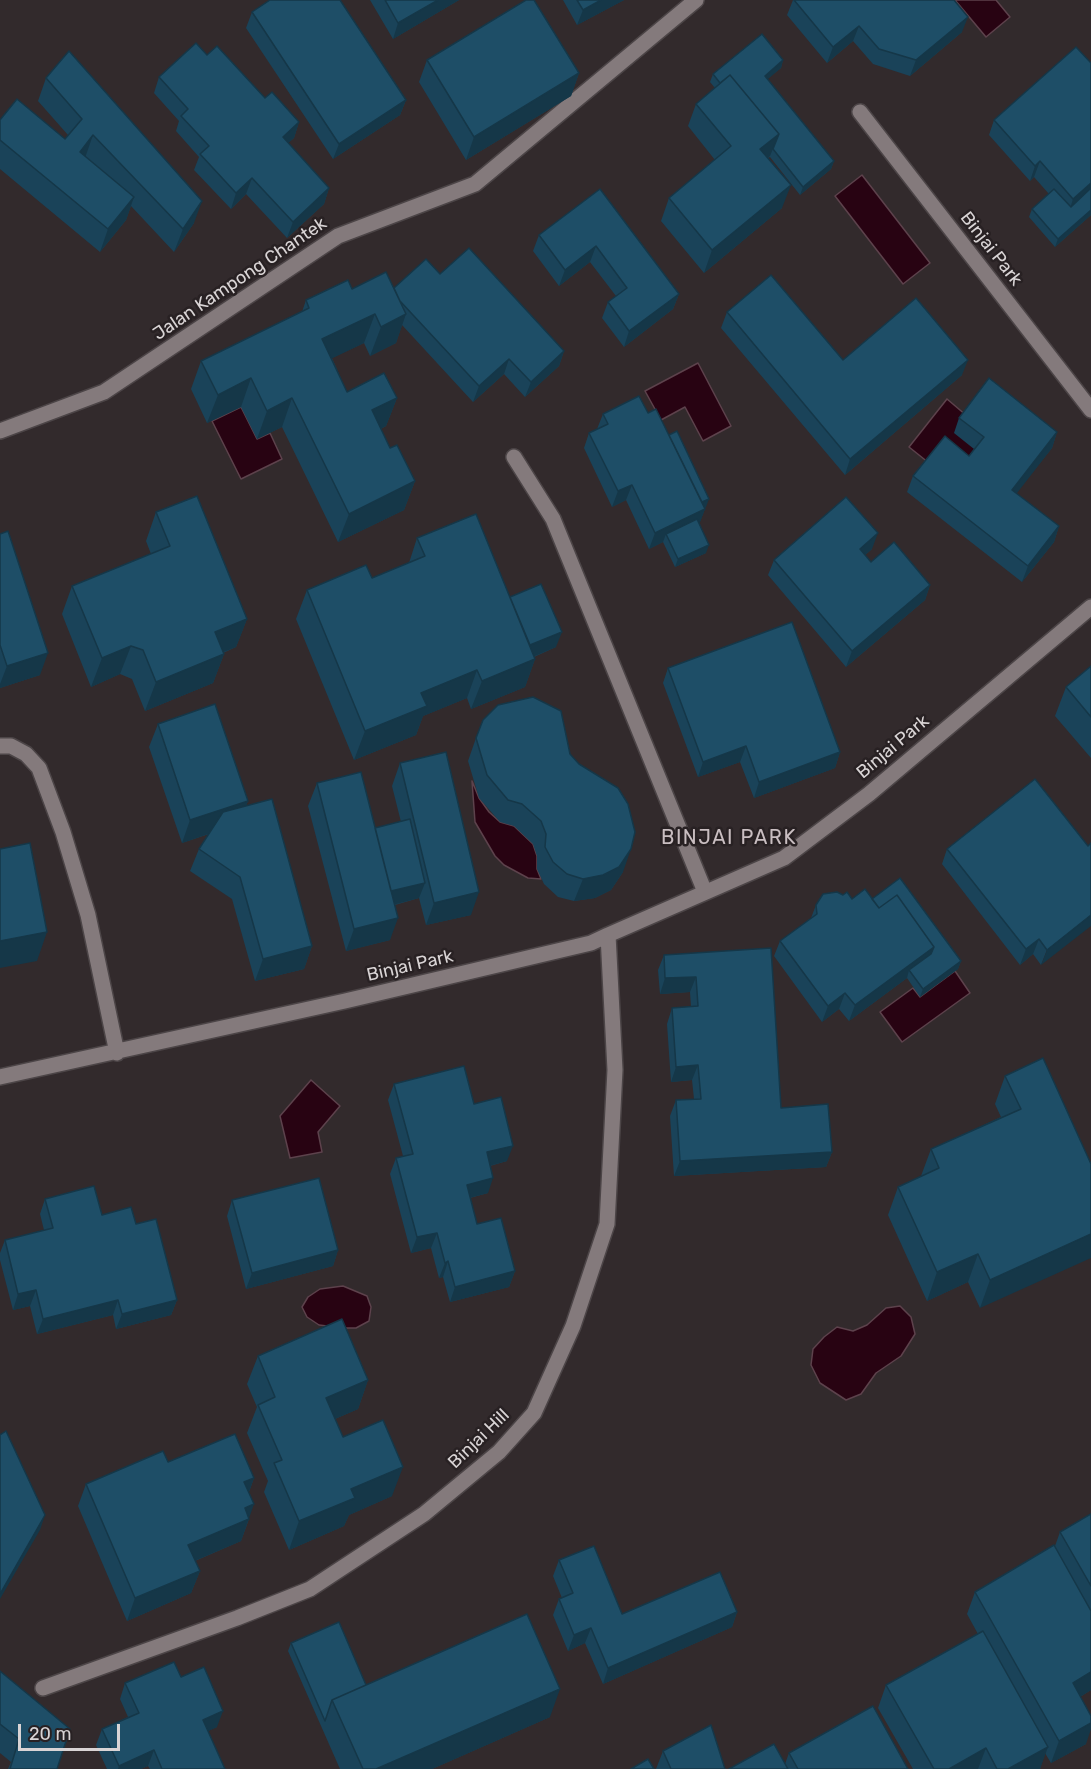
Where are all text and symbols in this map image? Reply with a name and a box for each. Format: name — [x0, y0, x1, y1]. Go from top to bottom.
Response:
street label: Binjai Park — [955, 208, 1027, 290]
street label: Jalan Kampong Chantek — [149, 213, 331, 345]
street label: Binjai Park — [852, 710, 934, 784]
district label: BINJAI PARK — [661, 826, 797, 850]
street label: Binjai Park — [365, 946, 455, 986]
street label: Binjai Hill — [444, 1405, 514, 1473]
scale bar — [21, 1712, 123, 1750]
text: 20 m — [29, 1723, 71, 1745]

